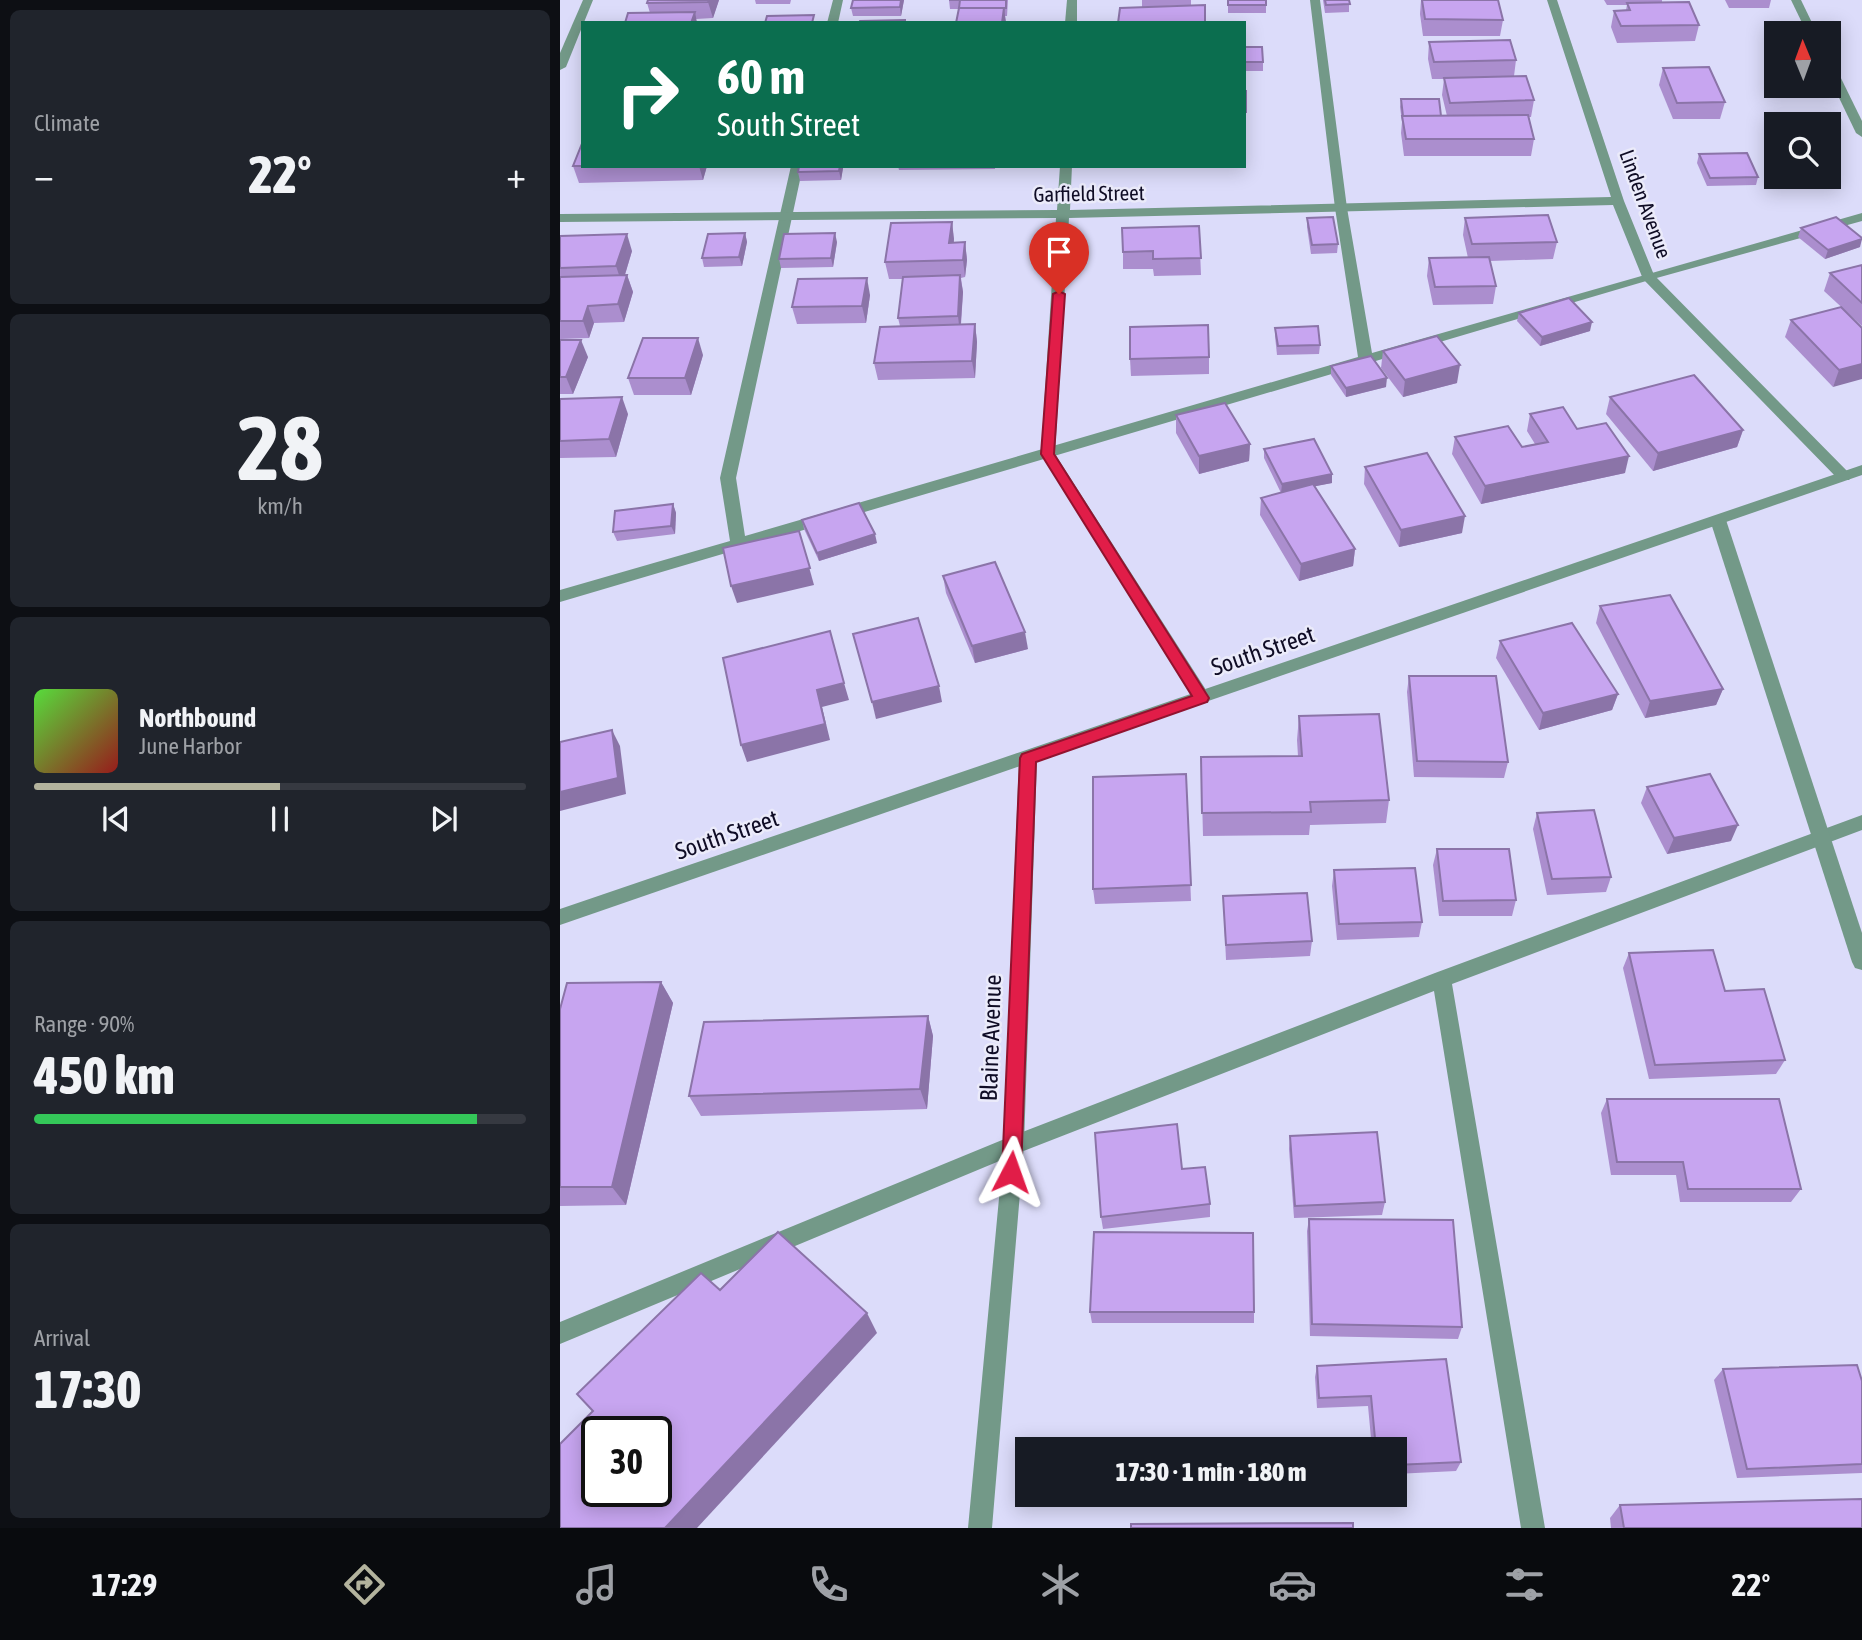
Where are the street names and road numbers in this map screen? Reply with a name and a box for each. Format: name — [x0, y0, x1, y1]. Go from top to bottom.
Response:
street label: Linden Avenue — [1615, 146, 1677, 261]
street label: Garfield Street — [1033, 180, 1145, 206]
street label: South Street — [1208, 620, 1318, 681]
street label: South Street — [672, 804, 782, 865]
street label: Blaine Avenue — [975, 974, 1006, 1102]

